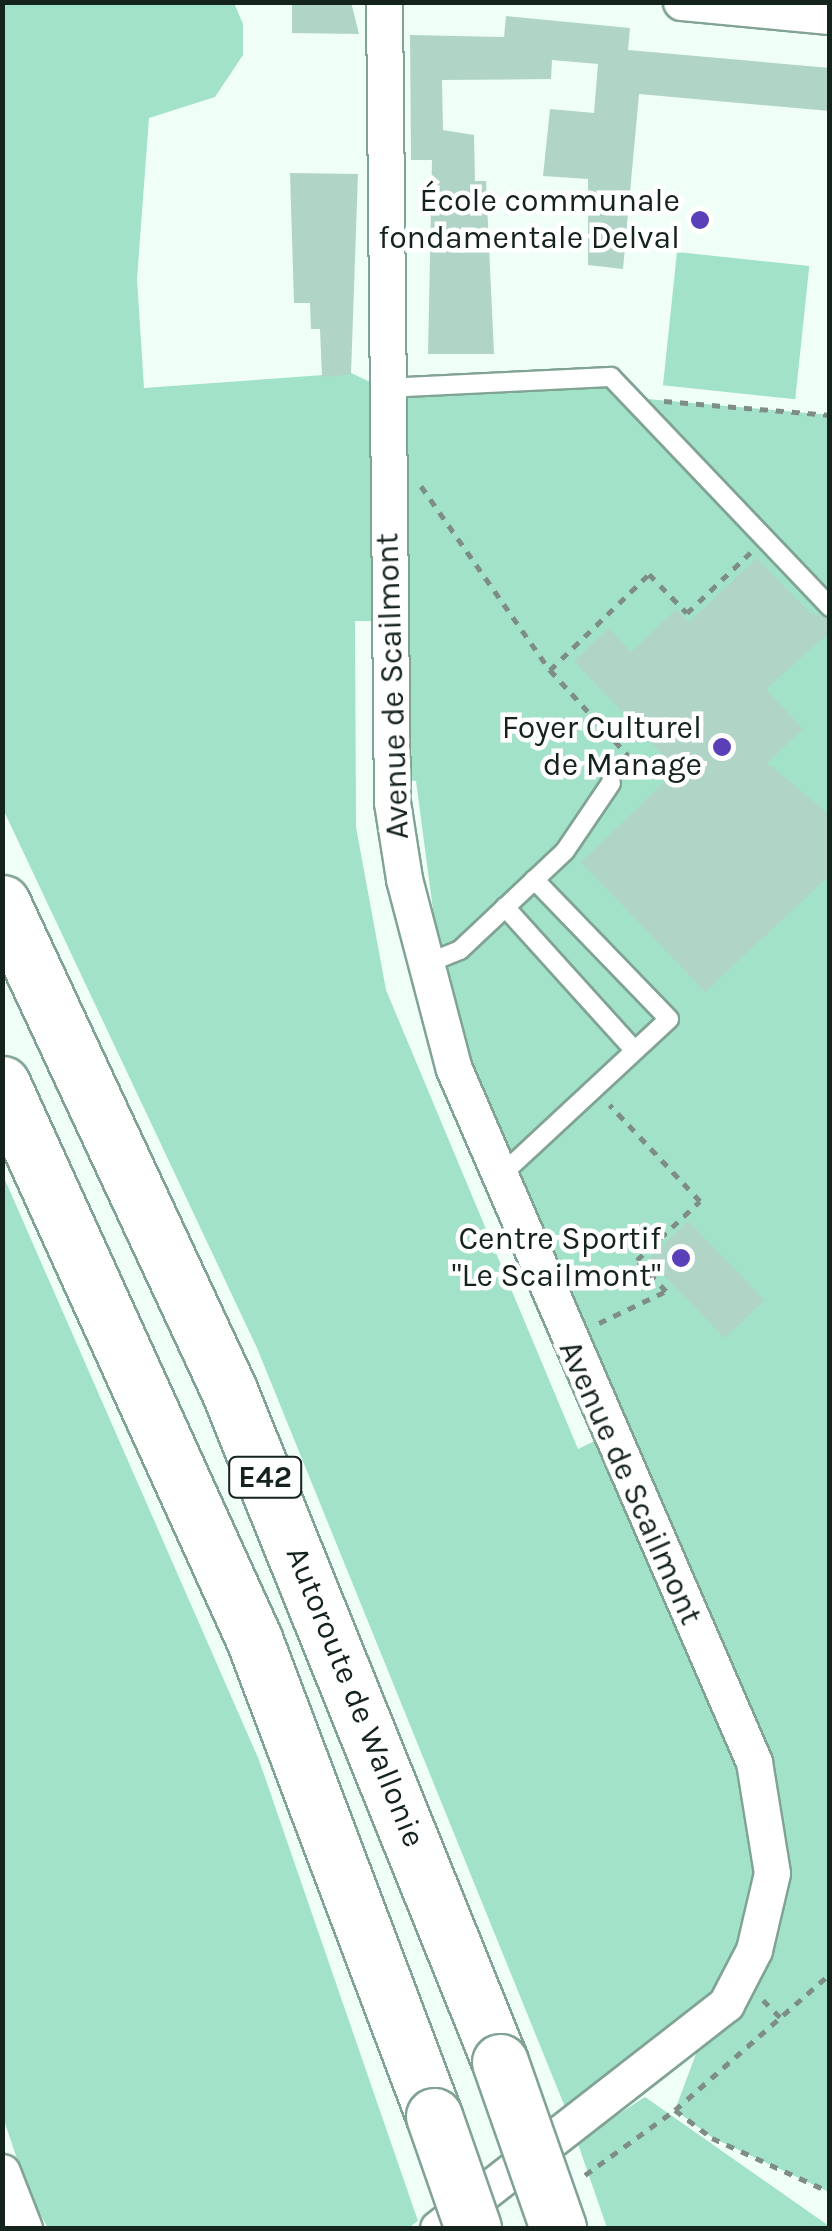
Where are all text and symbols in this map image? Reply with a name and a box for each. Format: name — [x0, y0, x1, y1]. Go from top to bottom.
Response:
place label: École communale fondamentale Delval — [378, 183, 680, 258]
marker: École communale fondamentale Delval — [689, 209, 711, 231]
street label: Avenue de Scailmont — [368, 532, 418, 840]
place label: Foyer Culturel de Manage — [502, 710, 702, 785]
marker: Foyer Culturel de Manage — [711, 736, 733, 758]
place label: Centre Sportif "Le Scailmont" — [452, 1221, 661, 1296]
marker: Centre Sportif "Le Scailmont" — [670, 1247, 692, 1269]
street label: Avenue de Scailmont — [550, 1335, 710, 1631]
road number: E42 — [228, 1452, 302, 1502]
street label: Autoroute de Wallonie — [277, 1541, 433, 1853]

